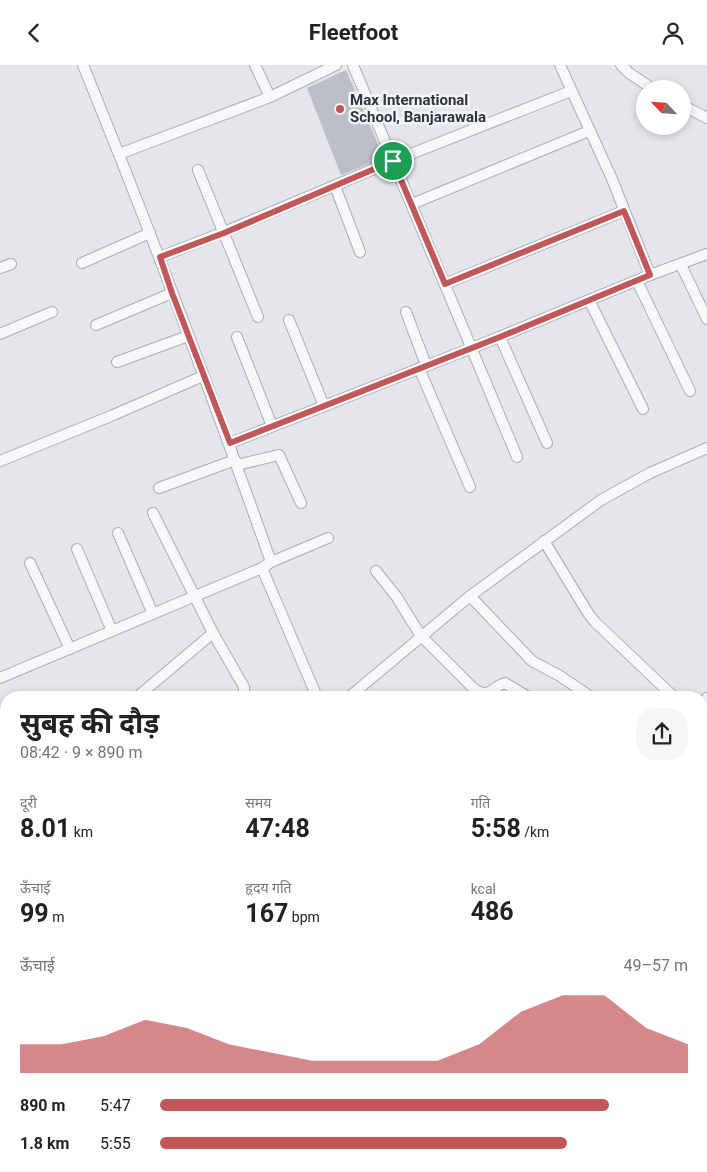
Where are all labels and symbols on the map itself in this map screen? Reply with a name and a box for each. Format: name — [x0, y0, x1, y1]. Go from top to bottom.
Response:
north arrow — [636, 80, 691, 135]
place label: Max International School, Banjarawala — [350, 91, 486, 126]
marker: Max International School, Banjarawala — [334, 103, 346, 115]
pin — [372, 140, 414, 182]

